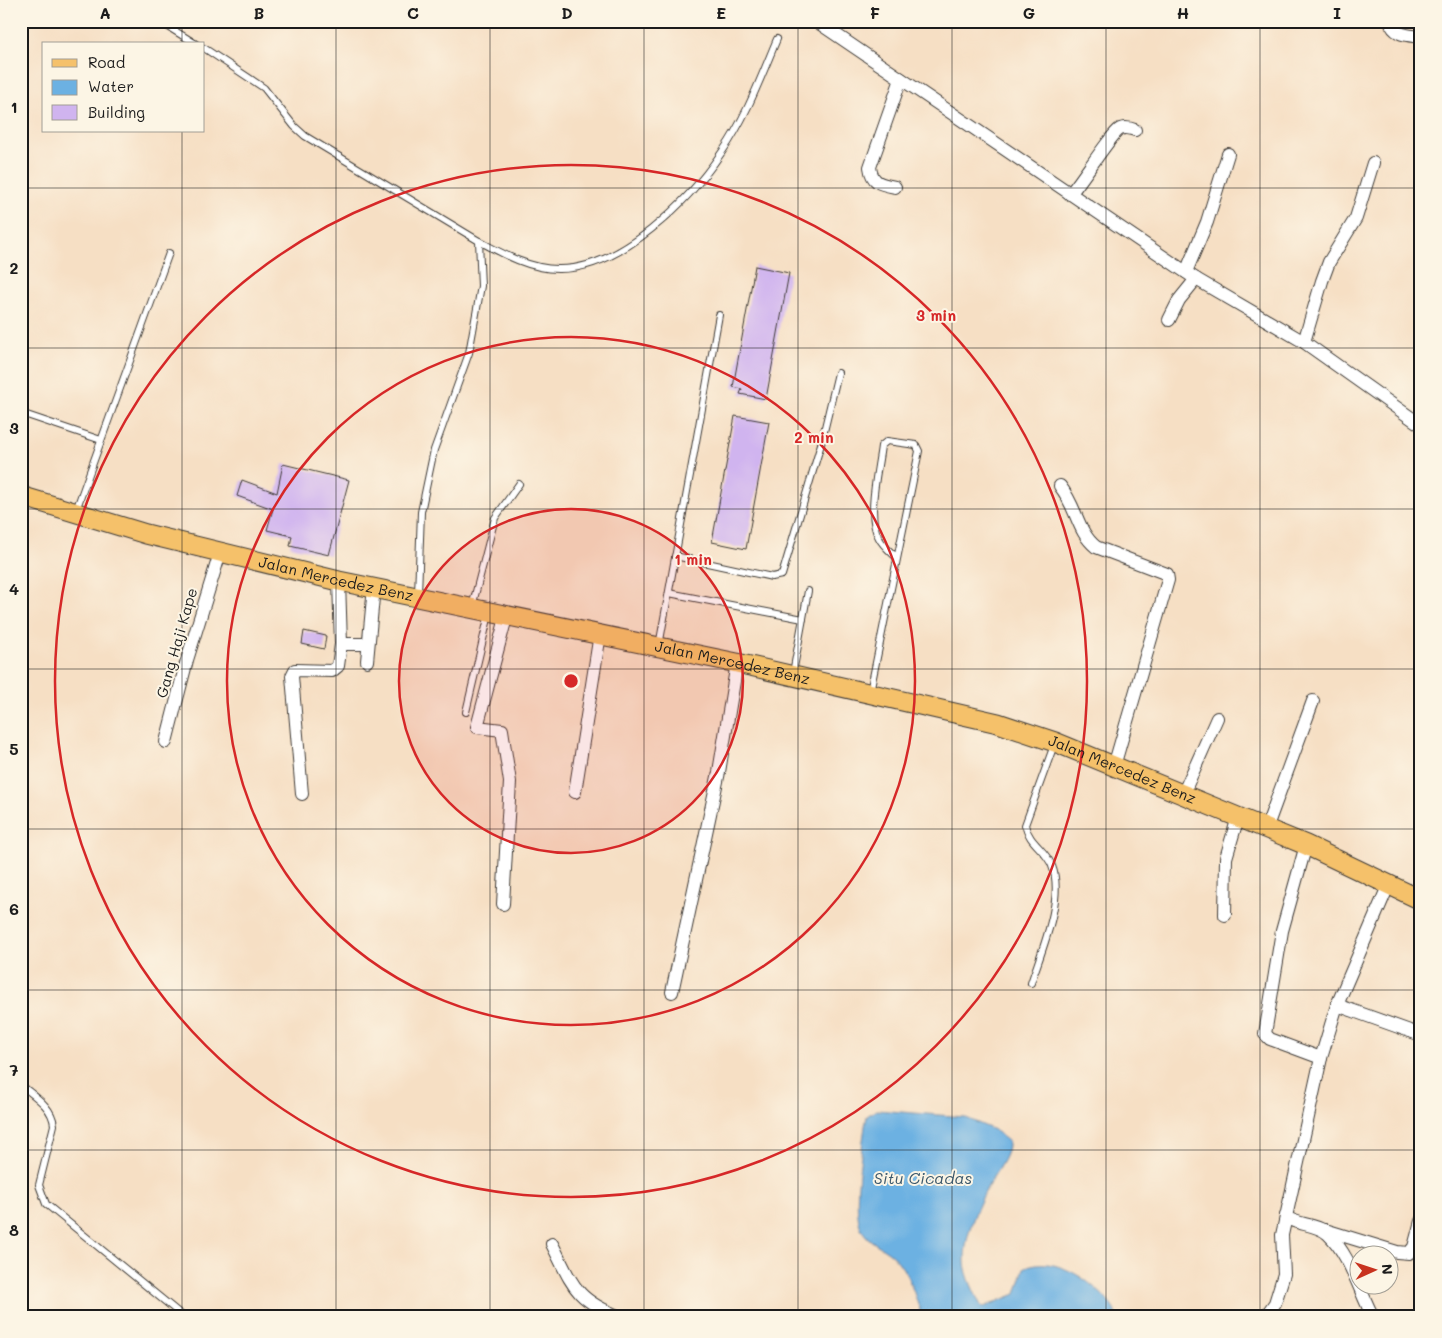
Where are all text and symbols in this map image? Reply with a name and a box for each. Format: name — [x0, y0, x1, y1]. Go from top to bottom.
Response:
text: A — [99, 2, 111, 23]
text: B — [254, 2, 264, 23]
text: C — [407, 2, 419, 23]
text: D — [561, 2, 573, 23]
text: E — [716, 2, 726, 23]
text: F — [870, 2, 880, 23]
text: G — [1023, 2, 1035, 23]
text: H — [1177, 2, 1189, 23]
text: I — [1333, 2, 1341, 23]
legend — [42, 42, 205, 132]
text: Road — [88, 52, 125, 72]
text: Water — [88, 76, 134, 96]
text: 1 — [10, 96, 18, 117]
text: Building — [88, 102, 145, 122]
text: 2 — [10, 257, 19, 278]
text: 3 min — [916, 305, 956, 325]
text: 3 — [9, 417, 19, 438]
text: 2 min — [794, 427, 834, 447]
text: 1 min — [674, 549, 712, 569]
street label: Jalan Mercedez Benz — [257, 551, 415, 605]
text: 4 — [9, 578, 19, 599]
street label: Gang Haji Kape — [151, 585, 201, 700]
street label: Jalan Mercedez Benz — [653, 635, 812, 688]
centre of rings — [562, 672, 580, 690]
street label: Jalan Mercedez Benz — [1046, 729, 1199, 808]
text: 5 — [9, 738, 19, 759]
text: 6 — [9, 898, 19, 919]
text: 7 — [10, 1059, 19, 1080]
water label: Situ Cicadas — [874, 1167, 972, 1188]
text: 8 — [9, 1219, 19, 1240]
north arrow — [1350, 1246, 1400, 1296]
text: N — [1378, 1263, 1397, 1275]

